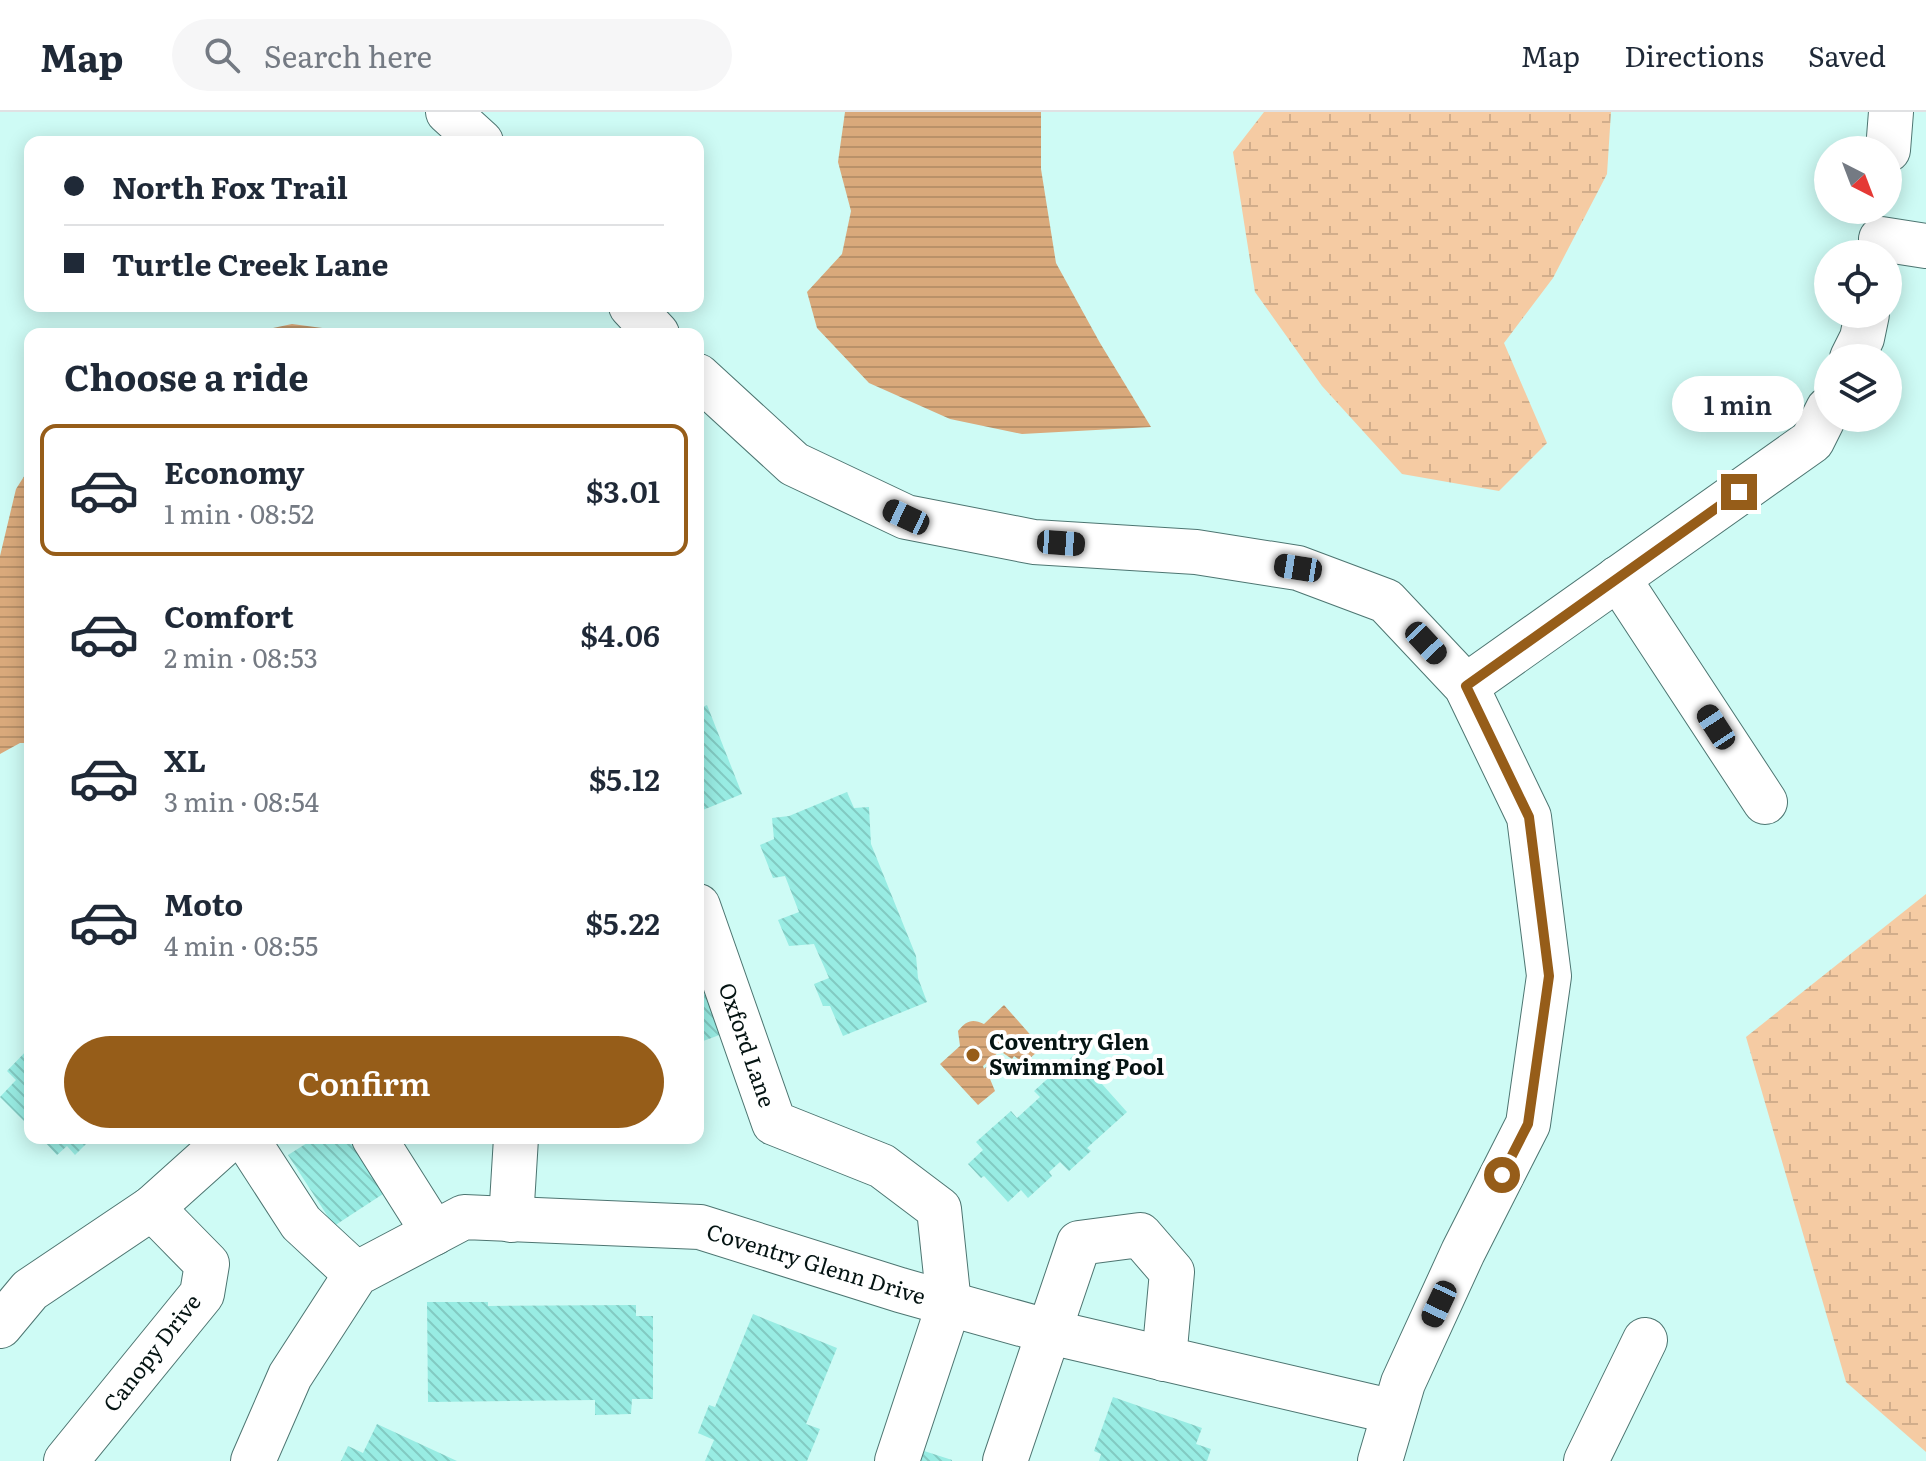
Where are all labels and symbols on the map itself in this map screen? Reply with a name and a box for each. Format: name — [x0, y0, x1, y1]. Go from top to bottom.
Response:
north arrow — [1814, 136, 1902, 224]
callout: 1 min — [1673, 376, 1805, 432]
route end — [1721, 474, 1757, 510]
car — [879, 496, 933, 538]
car — [1036, 529, 1086, 557]
car — [1272, 552, 1324, 584]
car — [1401, 617, 1451, 669]
car — [1693, 700, 1739, 754]
street label: Oxford Lane — [712, 978, 785, 1111]
place label: Coventry Glen Swimming Pool — [989, 1024, 1164, 1082]
marker: Coventry Glen Swimming Pool — [964, 1046, 982, 1064]
route start — [1484, 1157, 1520, 1193]
street label: Coventry Glenn Drive — [703, 1214, 930, 1312]
car — [1418, 1277, 1460, 1331]
street label: Canopy Drive — [94, 1286, 208, 1418]

